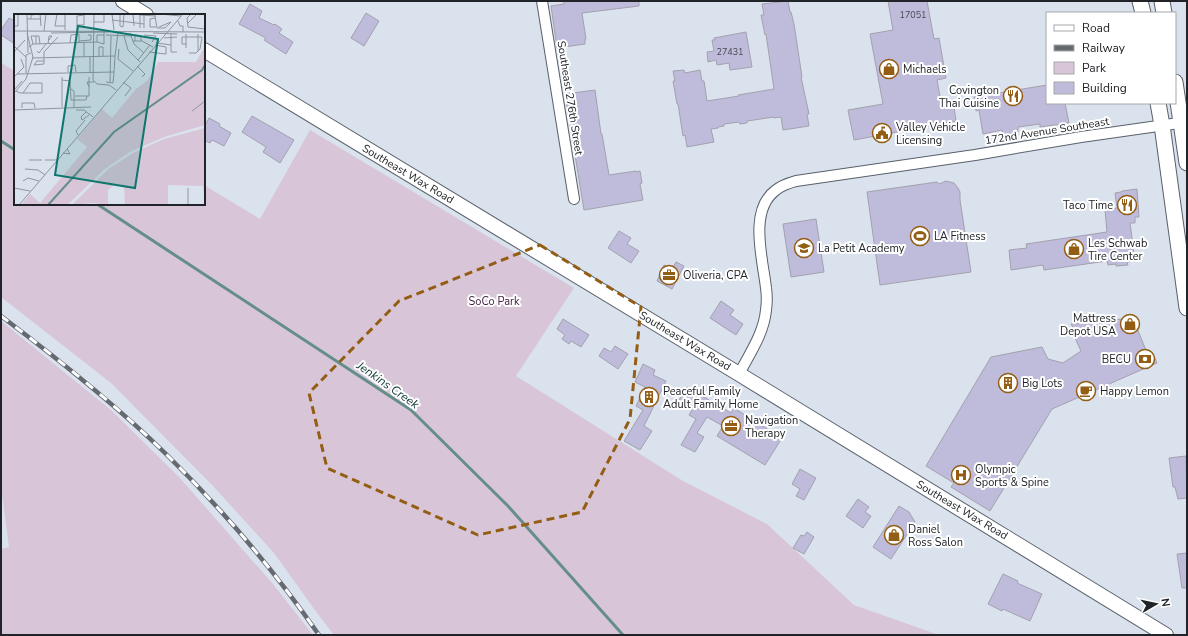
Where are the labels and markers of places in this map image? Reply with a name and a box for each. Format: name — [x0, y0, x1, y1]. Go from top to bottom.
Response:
shop icon: Michaels — [878, 58, 900, 80]
place label: Michaels — [903, 62, 946, 77]
place label: Covington Thai Cuisine — [939, 83, 999, 111]
restaurant icon: Covington Thai Cuisine — [1002, 85, 1024, 107]
place label: Valley Vehicle Licensing — [895, 120, 965, 148]
public building icon: Valley Vehicle Licensing — [871, 122, 893, 144]
restaurant icon: Taco Time — [1116, 194, 1138, 216]
place label: Taco Time — [1063, 198, 1113, 213]
sports icon: LA Fitness — [909, 225, 931, 247]
place label: LA Fitness — [934, 229, 986, 244]
place label: Les Schwab Tire Center — [1088, 236, 1147, 264]
school or university icon: La Petit Academy — [793, 237, 815, 259]
shop icon: Les Schwab Tire Center — [1063, 238, 1085, 260]
place label: La Petit Academy — [818, 241, 905, 256]
office icon: Oliveria, CPA — [658, 264, 680, 286]
place label: Oliveria, CPA — [683, 268, 748, 283]
place label: Mattress Depot USA — [1060, 311, 1116, 339]
shop icon: Mattress Depot USA — [1119, 313, 1141, 335]
bank icon: BECU — [1134, 348, 1156, 370]
place label: BECU — [1102, 352, 1131, 367]
building icon: Big Lots — [997, 372, 1019, 394]
place label: Big Lots — [1022, 376, 1062, 391]
cafe icon: Happy Lemon — [1075, 380, 1097, 402]
place label: Peaceful Family Adult Family Home — [663, 384, 759, 412]
place label: Happy Lemon — [1100, 384, 1169, 399]
building icon: Peaceful Family Adult Family Home — [638, 386, 660, 408]
place label: Navigation Therapy — [745, 413, 798, 441]
office icon: Navigation Therapy — [720, 415, 742, 437]
place label: Olympic Sports & Spine — [975, 462, 1049, 490]
hospital icon: Olympic Sports & Spine — [950, 464, 972, 486]
place label: Daniel Ross Salon — [908, 522, 963, 550]
shop icon: Daniel Ross Salon — [883, 524, 905, 546]

